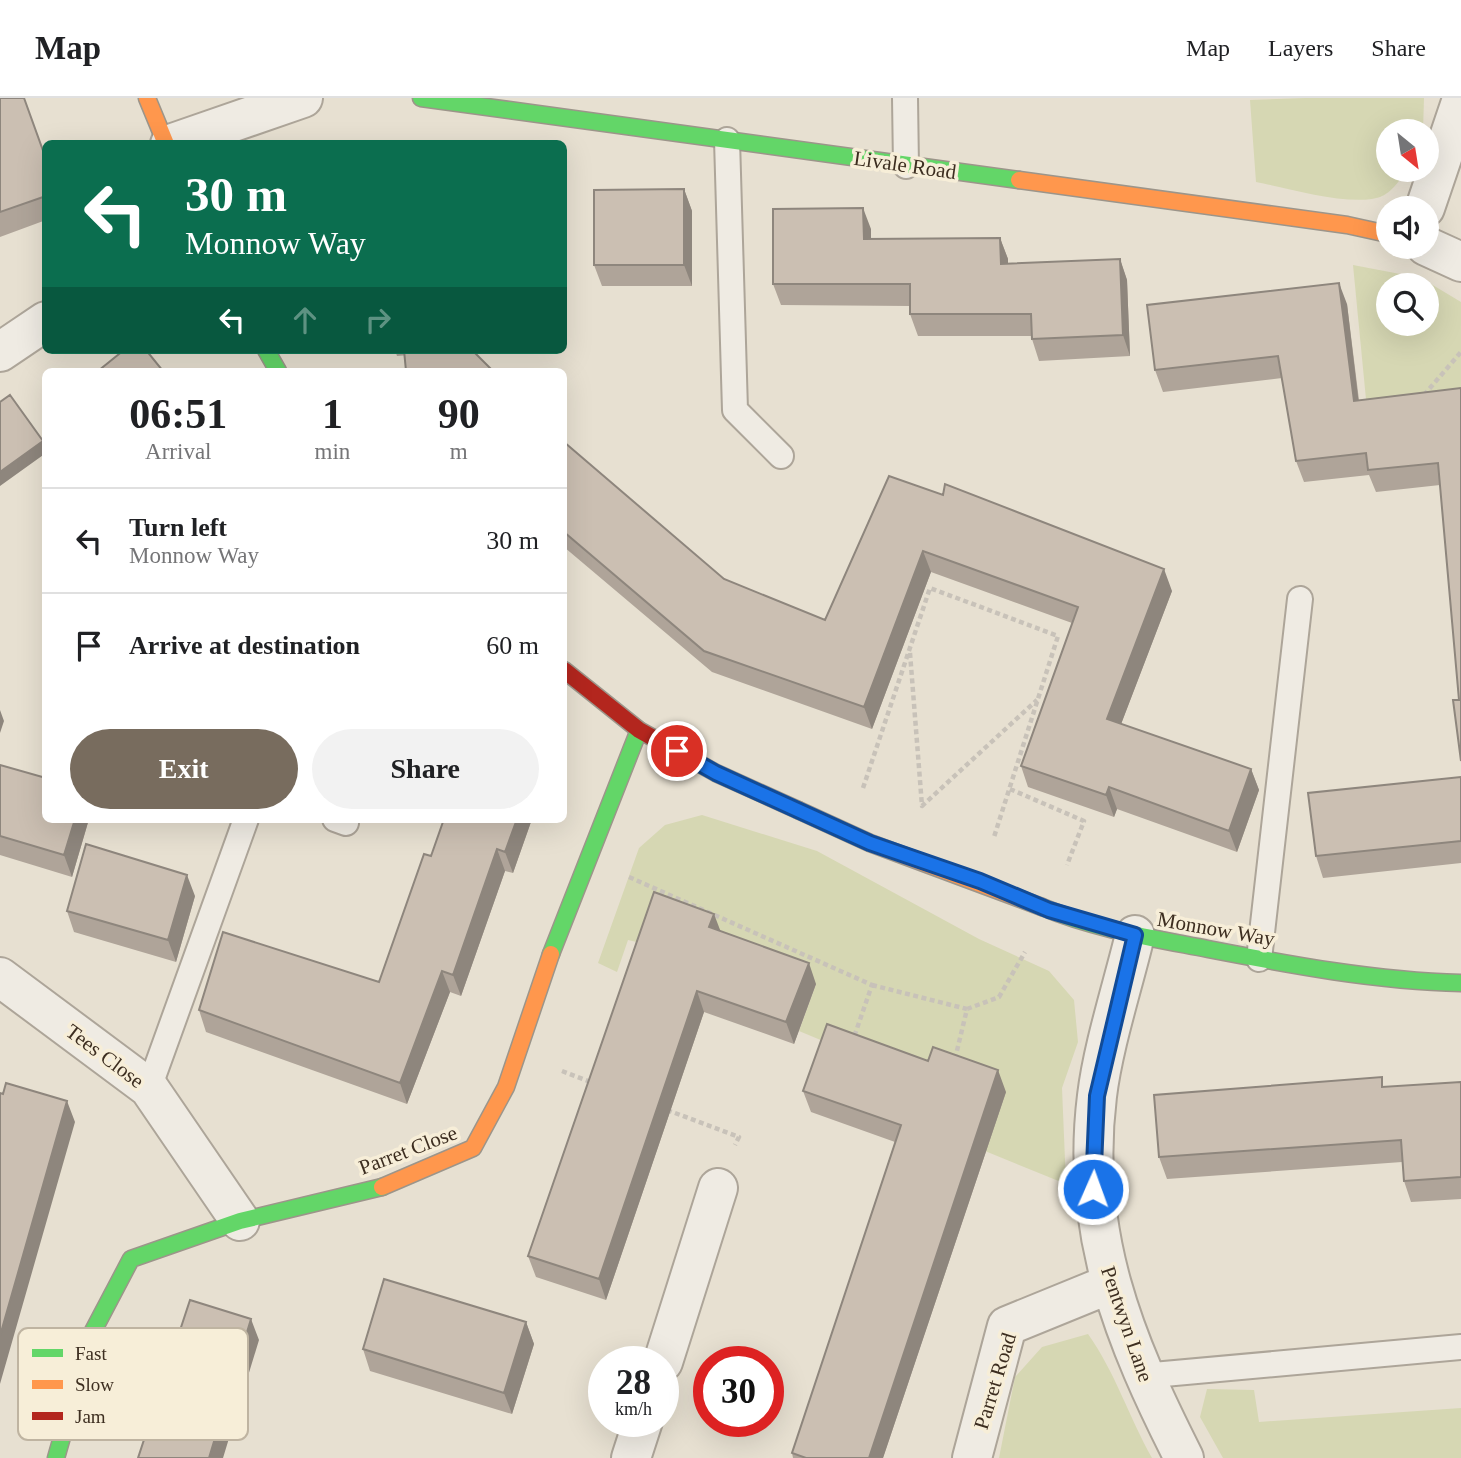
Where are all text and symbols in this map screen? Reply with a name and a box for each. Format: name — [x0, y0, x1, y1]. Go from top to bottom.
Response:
text: Map — [35, 30, 101, 66]
text: Map — [1186, 35, 1230, 61]
text: Layers — [1268, 35, 1333, 61]
text: Share — [1371, 35, 1426, 61]
north arrow — [1376, 119, 1438, 182]
map controls — [1376, 119, 1439, 336]
street label: Livale Road — [852, 146, 958, 184]
text: 30 m — [185, 167, 287, 222]
icon: left — [70, 168, 161, 259]
button: sound — [1376, 196, 1439, 259]
text: Monnow Way — [185, 225, 366, 261]
button: search — [1376, 273, 1439, 336]
icon: left — [213, 301, 251, 339]
icon: ahead — [286, 301, 324, 339]
icon: right — [359, 301, 397, 339]
text: 06:51 — [129, 391, 227, 437]
text: 1 — [322, 391, 343, 437]
text: 90 — [438, 391, 480, 437]
text: Arrival — [145, 439, 212, 464]
text: min — [315, 439, 350, 464]
text: m — [450, 439, 468, 464]
text: Turn left — [129, 513, 227, 542]
icon: left — [70, 522, 108, 560]
text: 30 m — [486, 526, 539, 555]
text: Monnow Way — [129, 543, 259, 568]
icon: arrive — [70, 627, 108, 665]
text: Arrive at destination — [129, 631, 360, 660]
text: 60 m — [486, 631, 539, 660]
pin — [647, 721, 707, 781]
button: Exit — [70, 729, 298, 809]
button: Share — [312, 729, 539, 809]
icon: arrive — [658, 732, 696, 770]
street label: Monnow Way — [1155, 907, 1277, 951]
street label: Tees Close — [61, 1019, 149, 1093]
street label: Parret Close — [356, 1120, 460, 1180]
position arrow — [1056, 1152, 1130, 1226]
street label: Pentwyn Lane — [1096, 1263, 1158, 1385]
legend — [18, 1328, 248, 1440]
street label: Parret Road — [969, 1329, 1021, 1432]
text: Fast — [75, 1343, 107, 1364]
speed limit sign: 30 — [693, 1346, 784, 1437]
text: 28 — [616, 1363, 651, 1402]
text: Slow — [75, 1374, 114, 1395]
text: km/h — [615, 1399, 652, 1419]
text: Jam — [75, 1406, 106, 1427]

